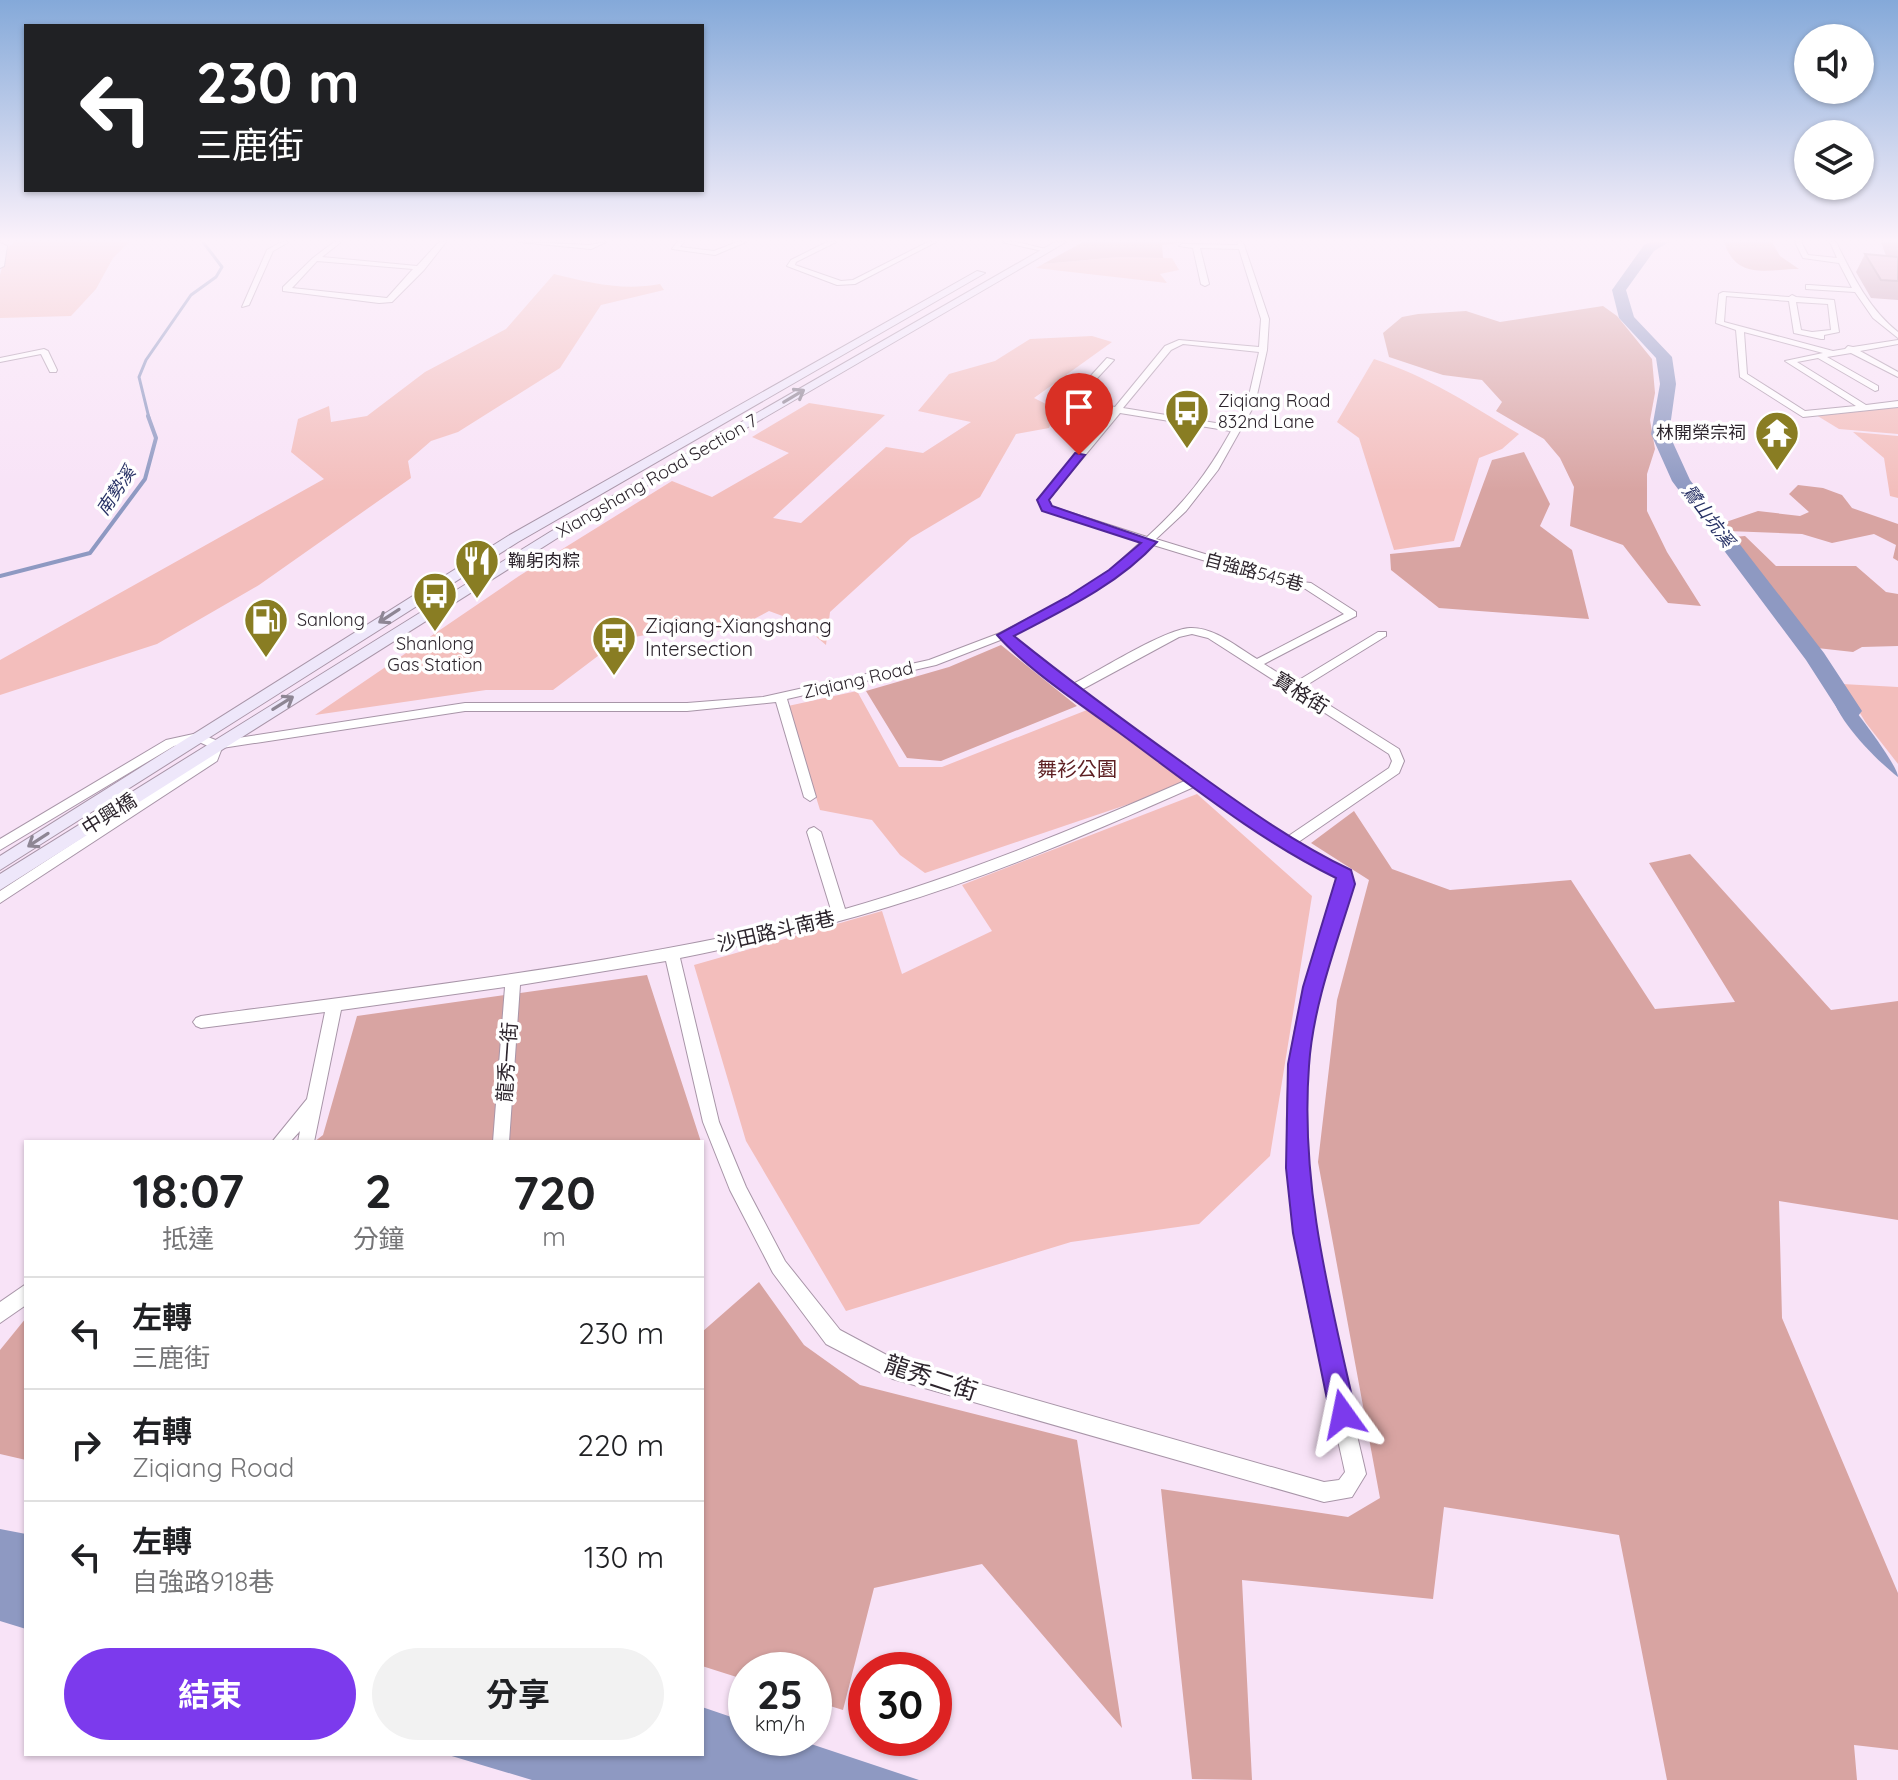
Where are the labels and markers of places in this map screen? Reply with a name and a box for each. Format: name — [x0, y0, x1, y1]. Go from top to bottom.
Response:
pin — [1045, 373, 1113, 455]
bus stop icon: Ziqiang Road 832nd Lane — [1163, 387, 1211, 450]
place label: Ziqiang Road 832nd Lane — [1218, 389, 1330, 433]
temple icon: 林開榮宗祠 — [1753, 409, 1801, 472]
place label: 林開榮宗祠 — [1656, 421, 1746, 444]
restaurant icon: 鞠躬肉粽 — [453, 537, 501, 600]
place label: 鞠躬肉粽 — [508, 549, 580, 572]
bus stop icon: Shanlong Gas Station — [411, 570, 459, 633]
fuel station icon: Sanlong — [242, 596, 290, 659]
place label: Sanlong — [297, 608, 365, 631]
place label: Ziqiang-Xiangshang Intersection — [645, 613, 832, 661]
bus stop icon: Ziqiang-Xiangshang Intersection — [590, 614, 638, 677]
place label: Shanlong Gas Station — [387, 632, 483, 676]

